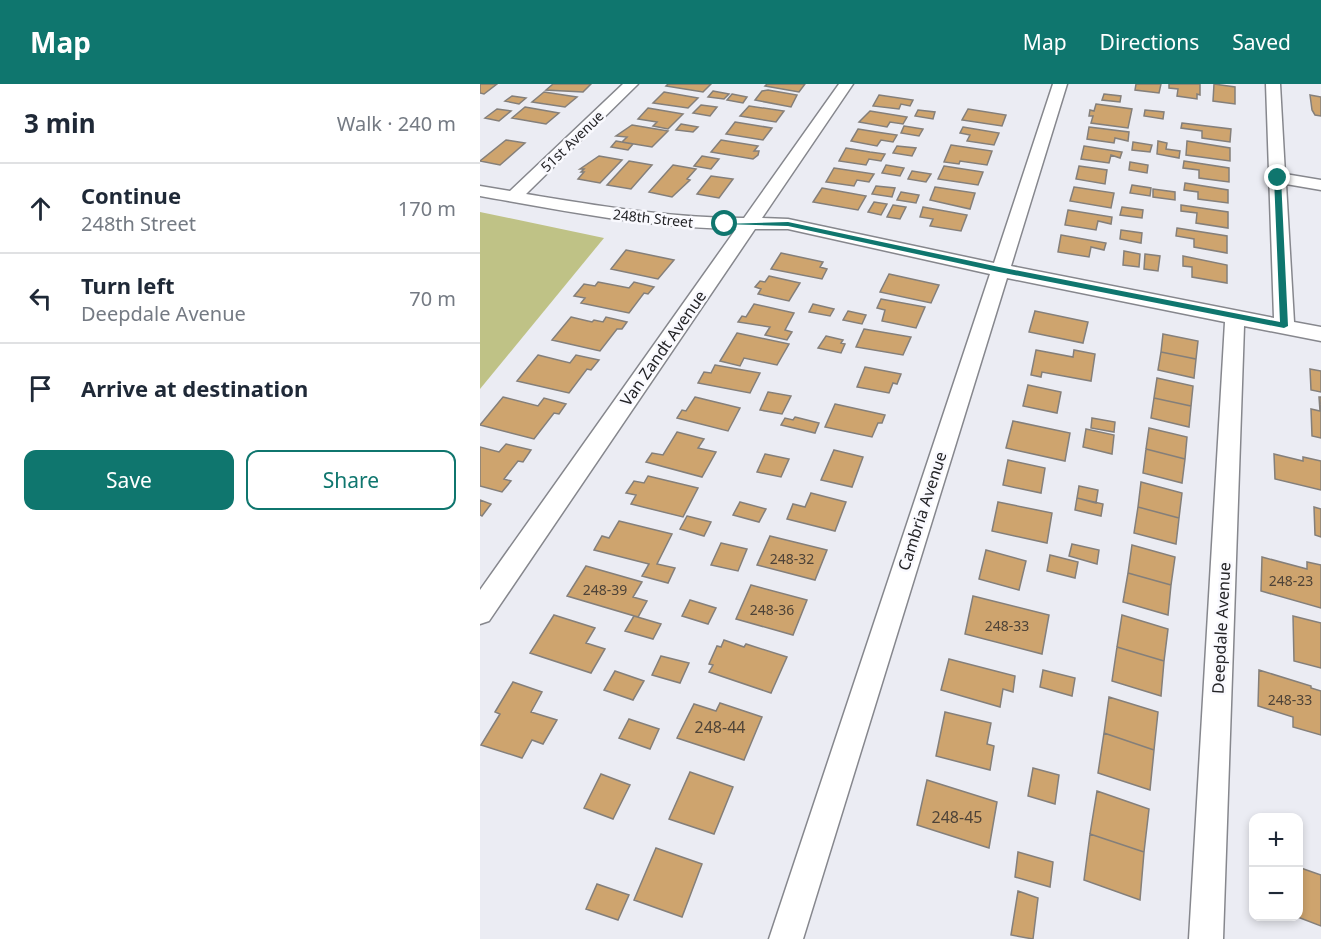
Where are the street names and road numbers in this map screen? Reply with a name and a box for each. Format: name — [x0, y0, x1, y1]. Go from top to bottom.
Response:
street label: 51st Avenue — [536, 106, 608, 176]
street label: 248th Street — [612, 204, 694, 232]
street label: Van Zandt Avenue — [615, 286, 711, 410]
street label: Cambria Avenue — [892, 449, 952, 573]
street label: Deepdale Avenue — [1207, 562, 1235, 694]

